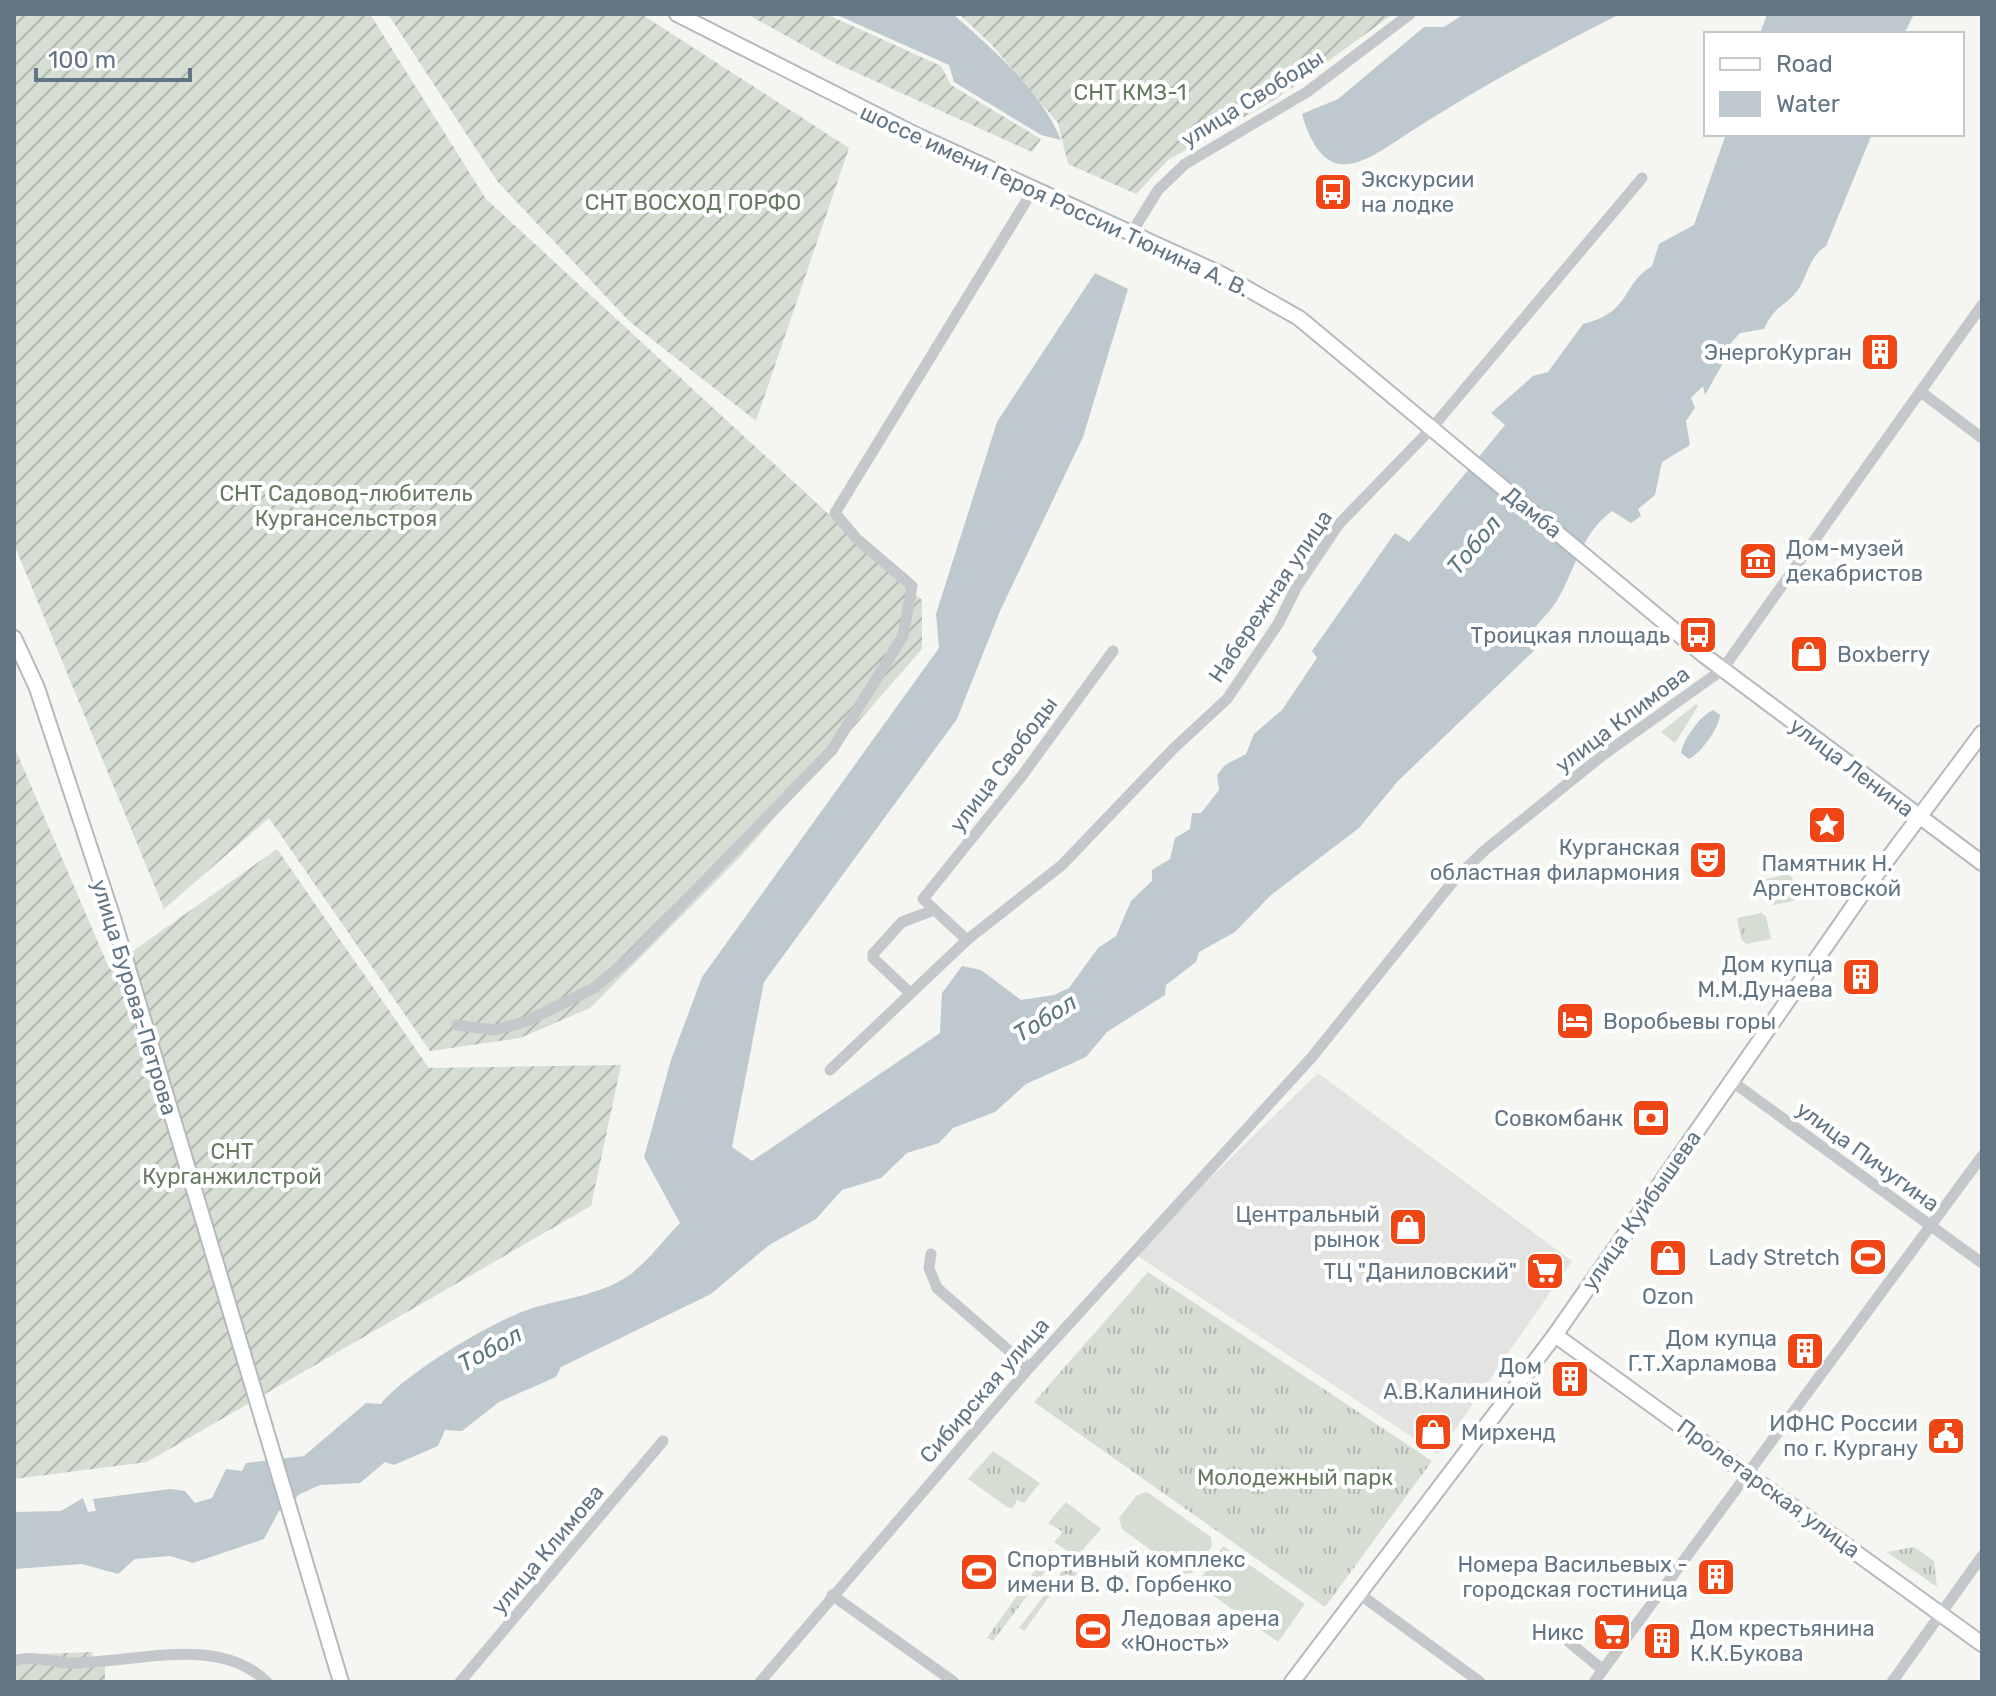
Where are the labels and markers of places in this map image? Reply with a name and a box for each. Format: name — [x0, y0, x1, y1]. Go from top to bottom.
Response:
place label: Экскурсии на лодке — [1361, 166, 1474, 218]
bus stop icon: Экскурсии на лодке — [1312, 171, 1354, 213]
building icon: ЭнергоКурган — [1859, 331, 1901, 373]
place label: ЭнергоКурган — [1704, 339, 1852, 366]
place label: Дом-музей декабристов — [1786, 535, 1923, 587]
museum icon: Дом-музей декабристов — [1737, 540, 1779, 582]
bus stop icon: Троицкая площадь — [1677, 614, 1719, 656]
place label: Троицкая площадь — [1471, 622, 1670, 649]
shop icon: Boxberry — [1788, 633, 1830, 675]
place label: Boxberry — [1837, 641, 1930, 668]
place icon: Памятник Н. Аргентовской — [1806, 804, 1848, 846]
place label: Курганская областная филармония — [1430, 834, 1680, 886]
theatre icon: Курганская областная филармония — [1687, 839, 1729, 881]
place label: Памятник Н. Аргентовской — [1753, 850, 1901, 902]
place label: Дом купца М.М.Дунаева — [1697, 951, 1833, 1003]
building icon: Дом купца М.М.Дунаева — [1840, 956, 1882, 998]
hotel icon: Воробьевы горы — [1554, 1000, 1596, 1042]
place label: Воробьевы горы — [1603, 1008, 1776, 1035]
bank icon: Совкомбанк — [1630, 1097, 1672, 1139]
place label: Совкомбанк — [1494, 1105, 1623, 1132]
place label: Центральный рынок — [1236, 1201, 1380, 1253]
shop icon: Центральный рынок — [1387, 1206, 1429, 1248]
sports icon: Lady Stretch — [1847, 1236, 1889, 1278]
shop icon: Ozon — [1647, 1237, 1689, 1279]
place label: Lady Stretch — [1709, 1244, 1840, 1271]
supermarket icon: ТЦ "Даниловский" — [1524, 1250, 1566, 1292]
place label: ТЦ "Даниловский" — [1323, 1258, 1517, 1285]
place label: Ozon — [1642, 1283, 1694, 1310]
place label: Дом купца Г.Т.Харламова — [1628, 1325, 1777, 1377]
building icon: Дом купца Г.Т.Харламова — [1784, 1330, 1826, 1372]
place label: Дом А.В.Калининой — [1383, 1353, 1542, 1405]
building icon: Дом А.В.Калининой — [1549, 1358, 1591, 1400]
place label: ИФНС России по г. Кургану — [1769, 1410, 1918, 1462]
shop icon: Мирхенд — [1412, 1411, 1454, 1453]
public building icon: ИФНС России по г. Кургану — [1925, 1415, 1967, 1457]
place label: Мирхенд — [1461, 1419, 1556, 1446]
place label: Спортивный комплекс имени В. Ф. Горбенко — [1007, 1546, 1246, 1598]
sports icon: Спортивный комплекс имени В. Ф. Горбенко — [958, 1551, 1000, 1593]
place label: Номера Васильевых - городская гостиница — [1457, 1551, 1688, 1603]
building icon: Номера Васильевых - городская гостиница — [1695, 1556, 1737, 1598]
place label: Ледовая арена «Юность» — [1121, 1605, 1280, 1657]
sports icon: Ледовая арена «Юность» — [1072, 1610, 1114, 1652]
supermarket icon: Никс — [1591, 1611, 1633, 1653]
place label: Дом крестьянина К.К.Букова — [1690, 1615, 1875, 1667]
place label: Никс — [1531, 1619, 1584, 1646]
building icon: Дом крестьянина К.К.Букова — [1641, 1620, 1683, 1662]

